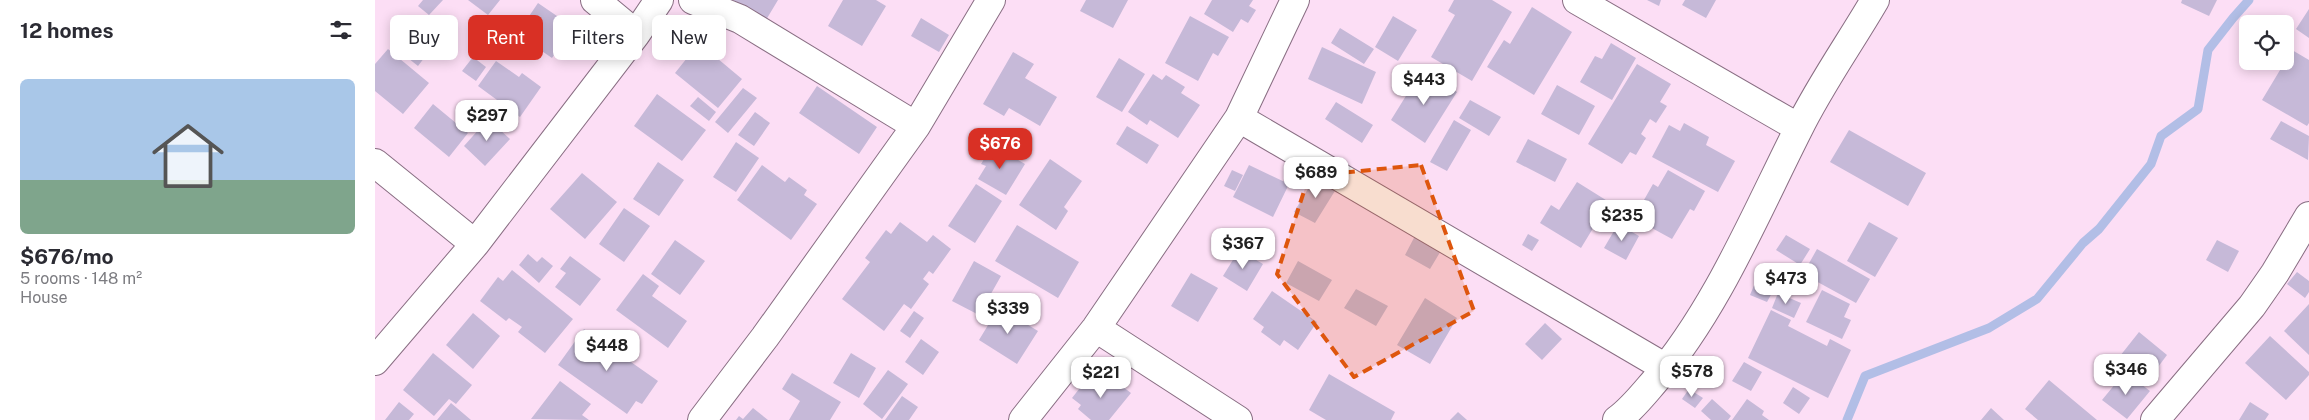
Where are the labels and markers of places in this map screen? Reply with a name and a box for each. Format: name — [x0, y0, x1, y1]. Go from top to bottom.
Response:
pin: $443 — [1394, 64, 1454, 106]
pin: $297 — [457, 100, 517, 142]
pin: $676 — [970, 128, 1030, 170]
pin: $689 — [1286, 156, 1346, 199]
pin: $235 — [1592, 200, 1652, 242]
pin: $367 — [1213, 228, 1273, 270]
pin: $473 — [1756, 262, 1816, 305]
pin: $339 — [978, 292, 1038, 335]
pin: $448 — [577, 330, 637, 372]
pin: $346 — [2096, 354, 2156, 396]
pin: $221 — [1071, 356, 1131, 399]
pin: $578 — [1662, 356, 1722, 398]

